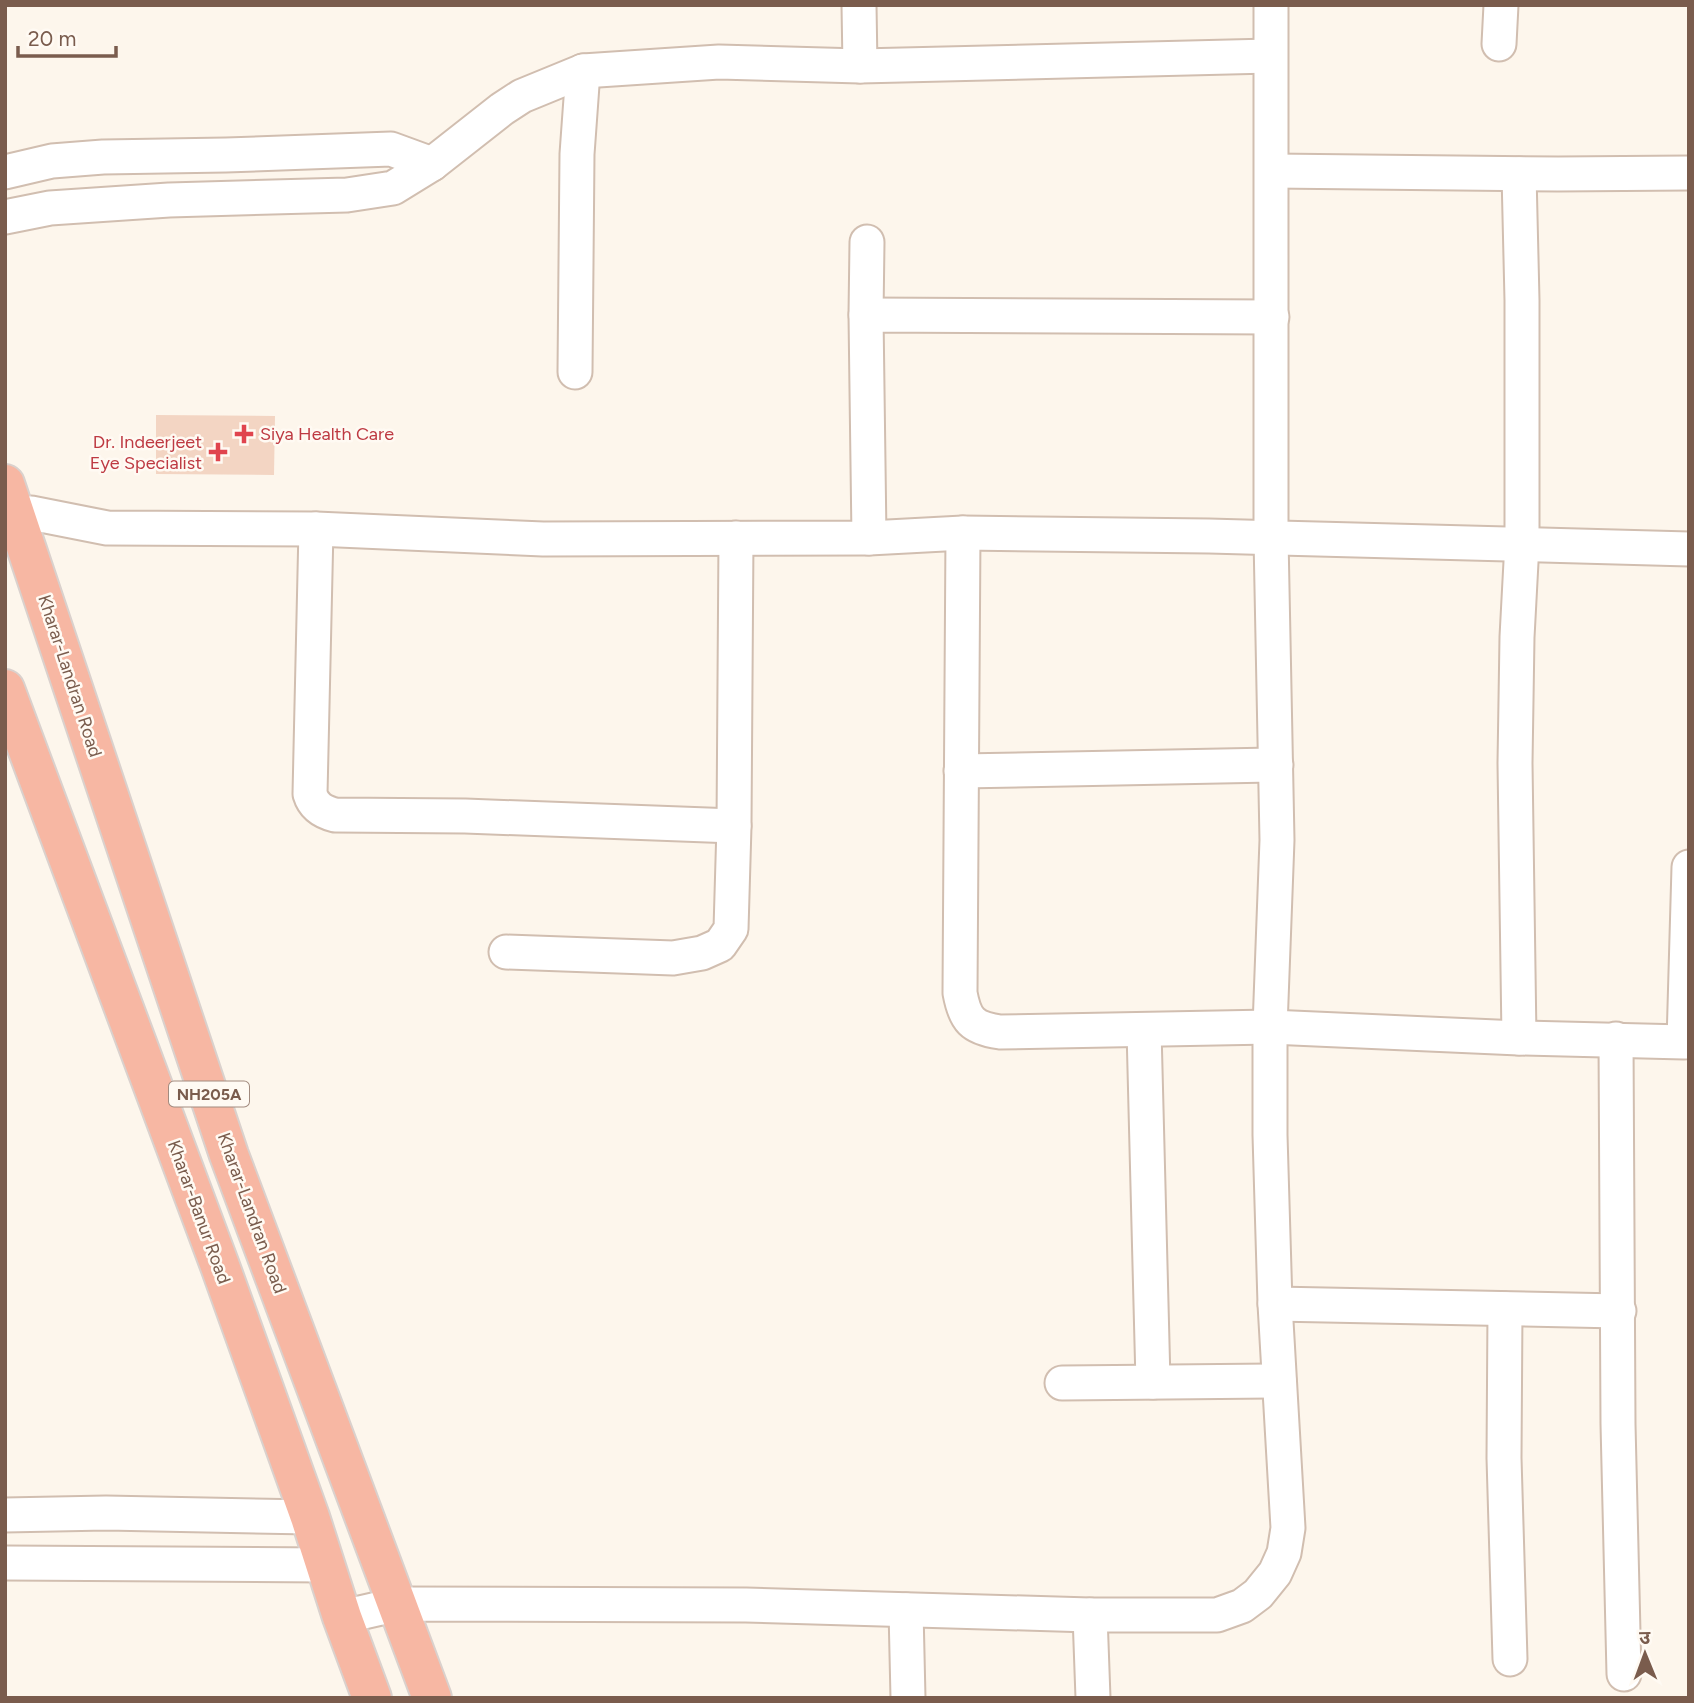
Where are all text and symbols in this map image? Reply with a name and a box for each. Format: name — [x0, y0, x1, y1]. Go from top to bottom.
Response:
scale bar — [18, 14, 116, 58]
text: 20 m — [28, 26, 76, 51]
place label: Siya Health Care — [260, 423, 394, 445]
marker: Siya Health Care — [234, 424, 254, 444]
place label: Dr. Indeerjeet Eye Specialist — [90, 431, 202, 474]
marker: Dr. Indeerjeet Eye Specialist — [208, 442, 228, 462]
street label: Kharar-Landran Road — [33, 592, 107, 760]
road number: NH205A — [169, 1082, 249, 1106]
street label: Kharar-Landran Road — [213, 1130, 291, 1296]
street label: Kharar-Banur Road — [163, 1137, 235, 1287]
north arrow — [1610, 1619, 1680, 1689]
text: उ — [1639, 1626, 1651, 1649]

